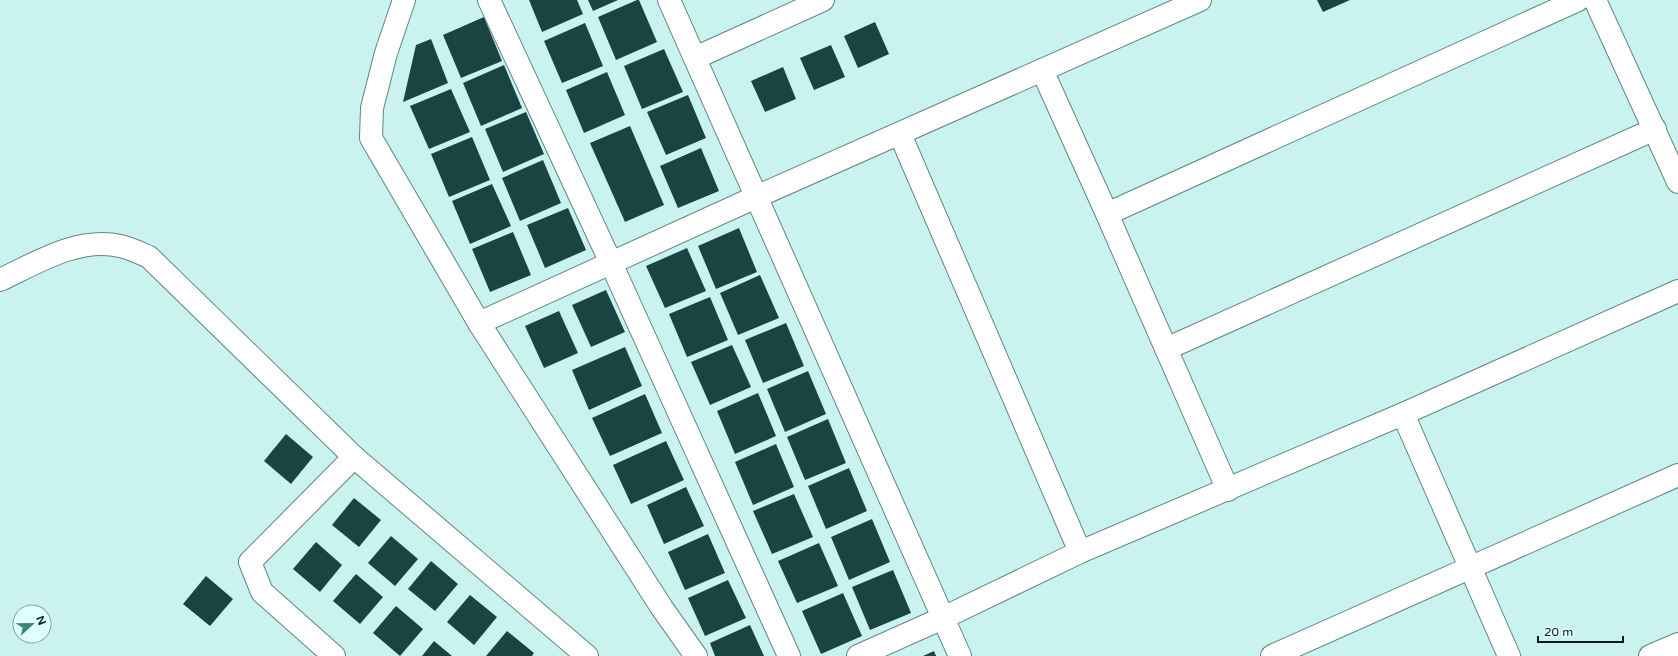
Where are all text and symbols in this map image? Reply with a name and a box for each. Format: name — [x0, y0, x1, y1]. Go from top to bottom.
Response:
north arrow — [12, 604, 52, 644]
text: N — [33, 614, 48, 627]
scale bar — [1538, 618, 1623, 644]
text: 20 m — [1544, 625, 1573, 639]

